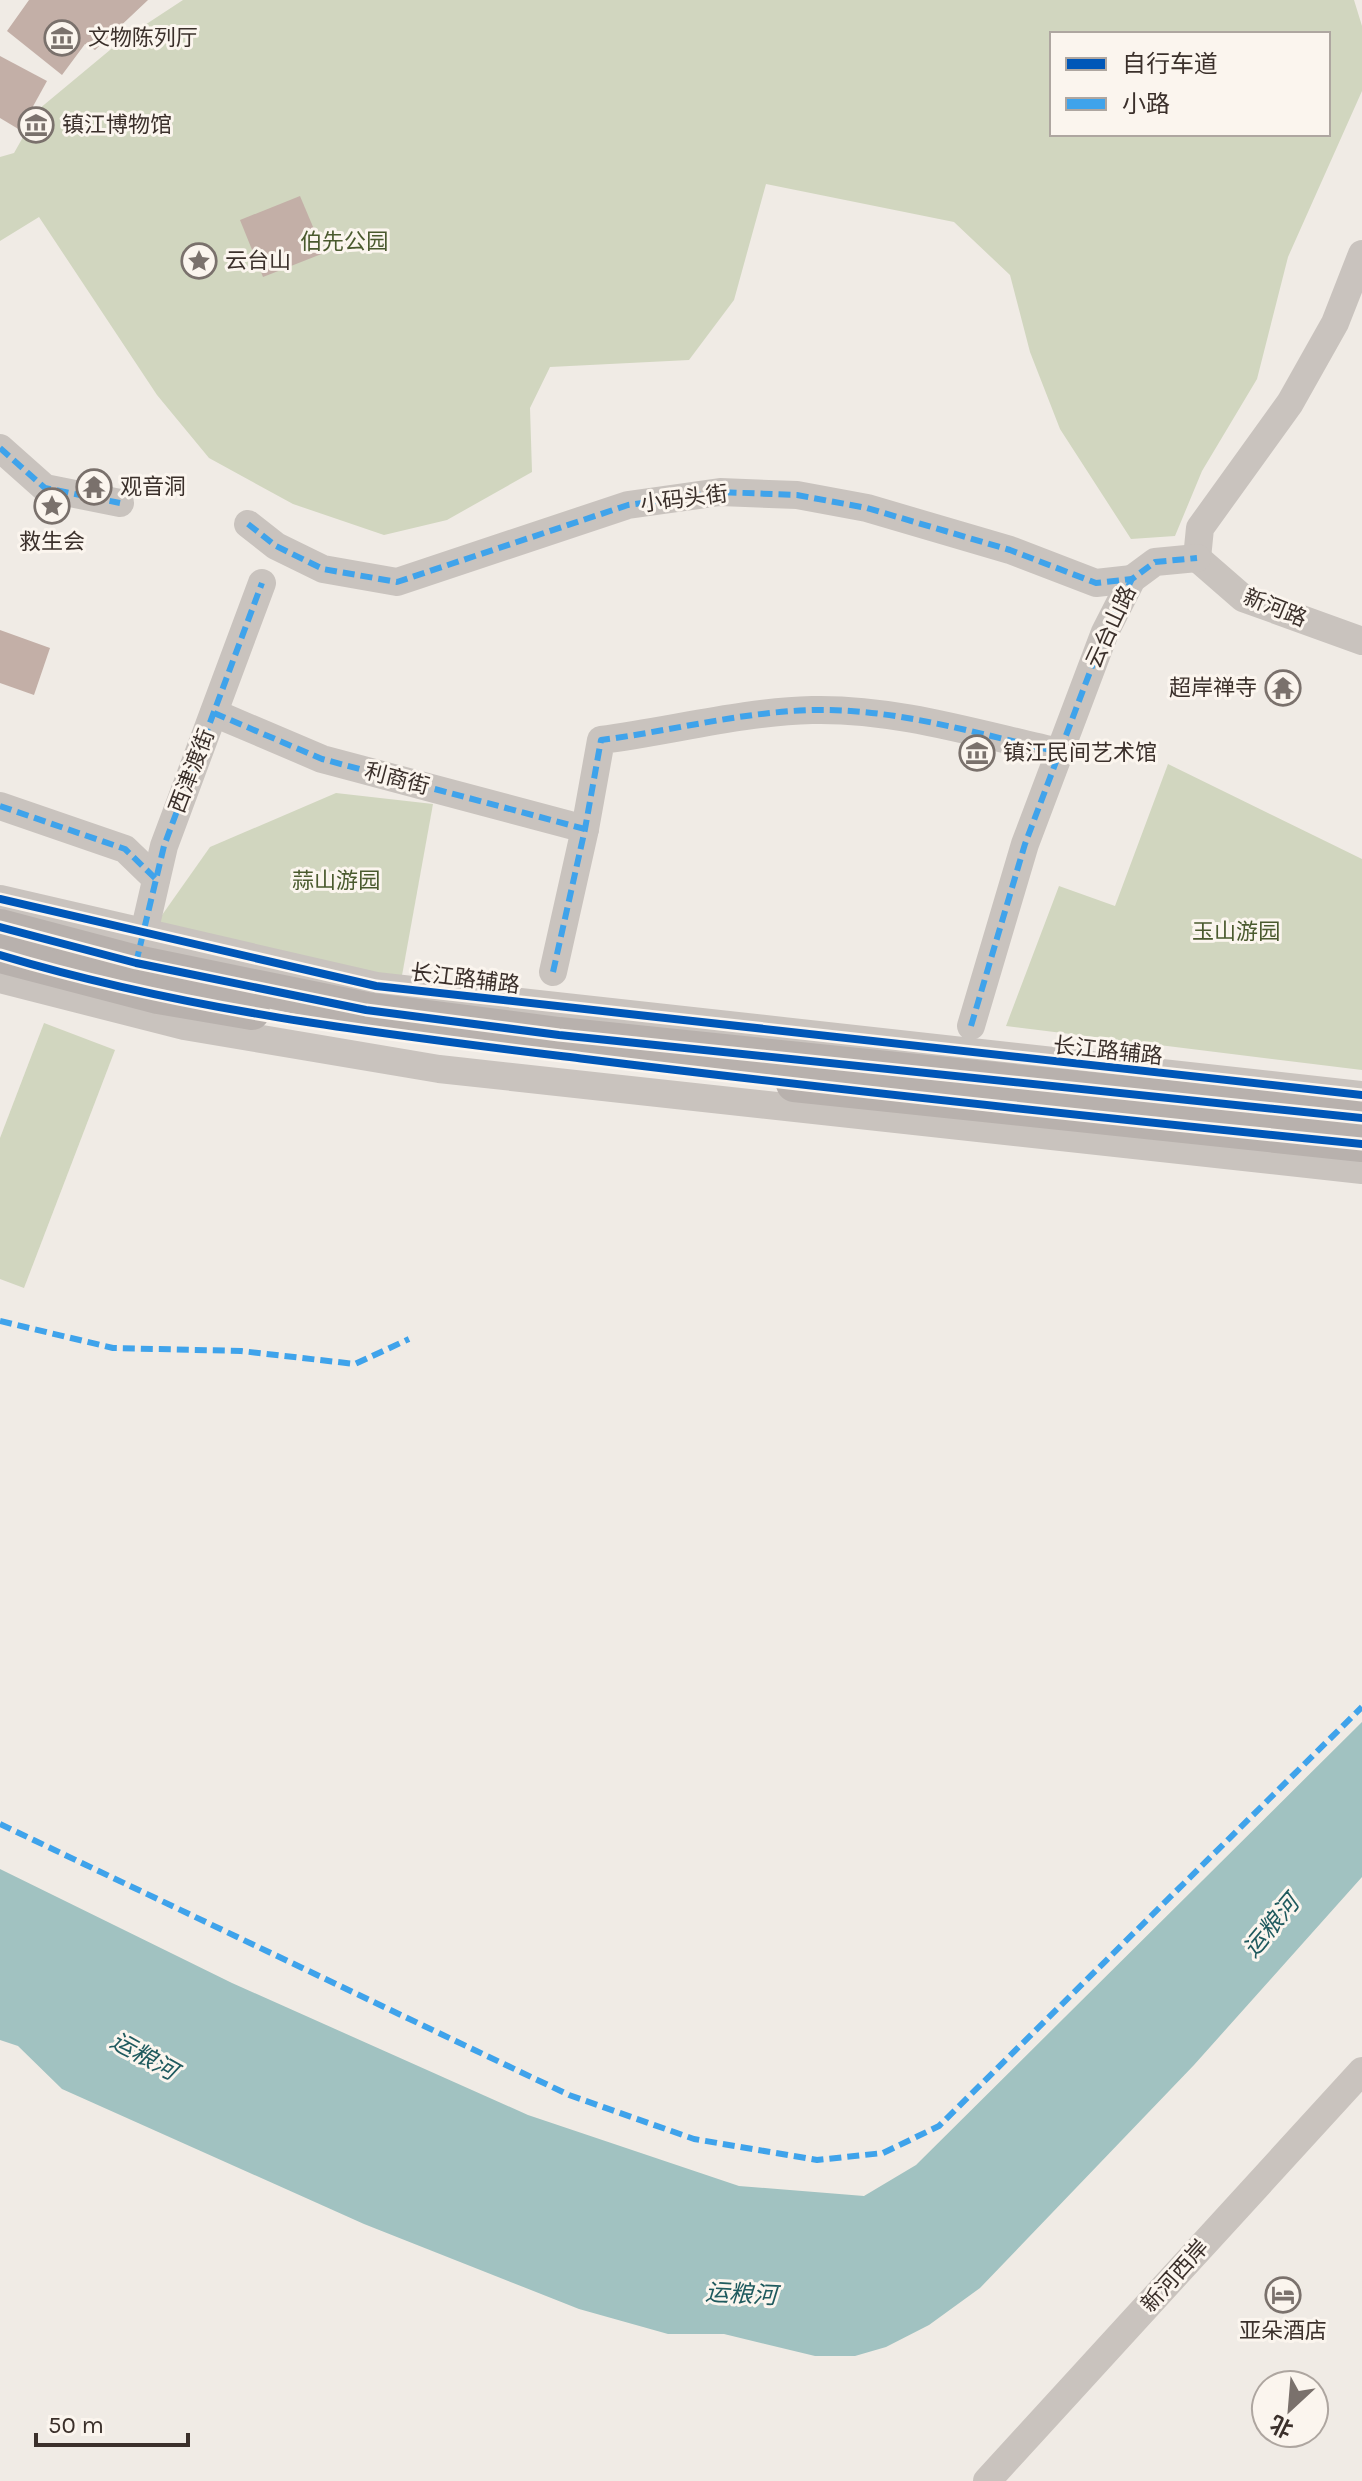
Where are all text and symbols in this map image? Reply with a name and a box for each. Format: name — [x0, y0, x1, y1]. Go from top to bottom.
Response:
museum icon: 文物陈列厅 — [43, 19, 81, 57]
place label: 文物陈列厅 — [88, 25, 198, 51]
legend — [1050, 32, 1330, 136]
text: 自行车道 — [1122, 50, 1218, 78]
text: 小路 — [1122, 90, 1170, 118]
museum icon: 镇江博物馆 — [17, 106, 55, 144]
place label: 镇江博物馆 — [62, 112, 172, 138]
park label: 伯先公园 — [300, 229, 388, 255]
place icon: 云台山 — [180, 242, 218, 280]
place label: 云台山 — [225, 248, 291, 274]
temple icon: 观音洞 — [75, 468, 113, 506]
place label: 观音洞 — [120, 474, 186, 500]
street label: 小码头街 — [639, 481, 729, 517]
place icon: 救生会 — [33, 487, 71, 525]
place label: 救生会 — [19, 529, 85, 555]
street label: 云台山路 — [1081, 582, 1141, 672]
street label: 新河路 — [1240, 584, 1310, 632]
temple icon: 超岸禅寺 — [1264, 669, 1302, 707]
place label: 超岸禅寺 — [1169, 675, 1257, 701]
street label: 西津渡街 — [164, 725, 220, 817]
museum icon: 镇江民间艺术馆 — [958, 734, 996, 772]
place label: 镇江民间艺术馆 — [1003, 740, 1157, 766]
street label: 利商街 — [362, 758, 432, 800]
park label: 蒜山游园 — [292, 868, 380, 894]
park label: 玉山游园 — [1192, 919, 1280, 945]
street label: 长江路辅路 — [409, 959, 521, 999]
street label: 长江路辅路 — [1052, 1032, 1164, 1070]
water label: 运粮河 — [1237, 1886, 1307, 1963]
water label: 运粮河 — [106, 2026, 186, 2088]
street label: 新河西岸 — [1136, 2235, 1214, 2317]
hotel icon: 亚朵酒店 — [1264, 2276, 1302, 2314]
water label: 运粮河 — [704, 2278, 782, 2310]
place label: 亚朵酒店 — [1239, 2318, 1327, 2344]
north arrow — [1250, 2369, 1330, 2449]
scale bar — [36, 2397, 188, 2447]
text: 北 — [1266, 2410, 1297, 2443]
text: 50 m — [48, 2411, 104, 2439]

